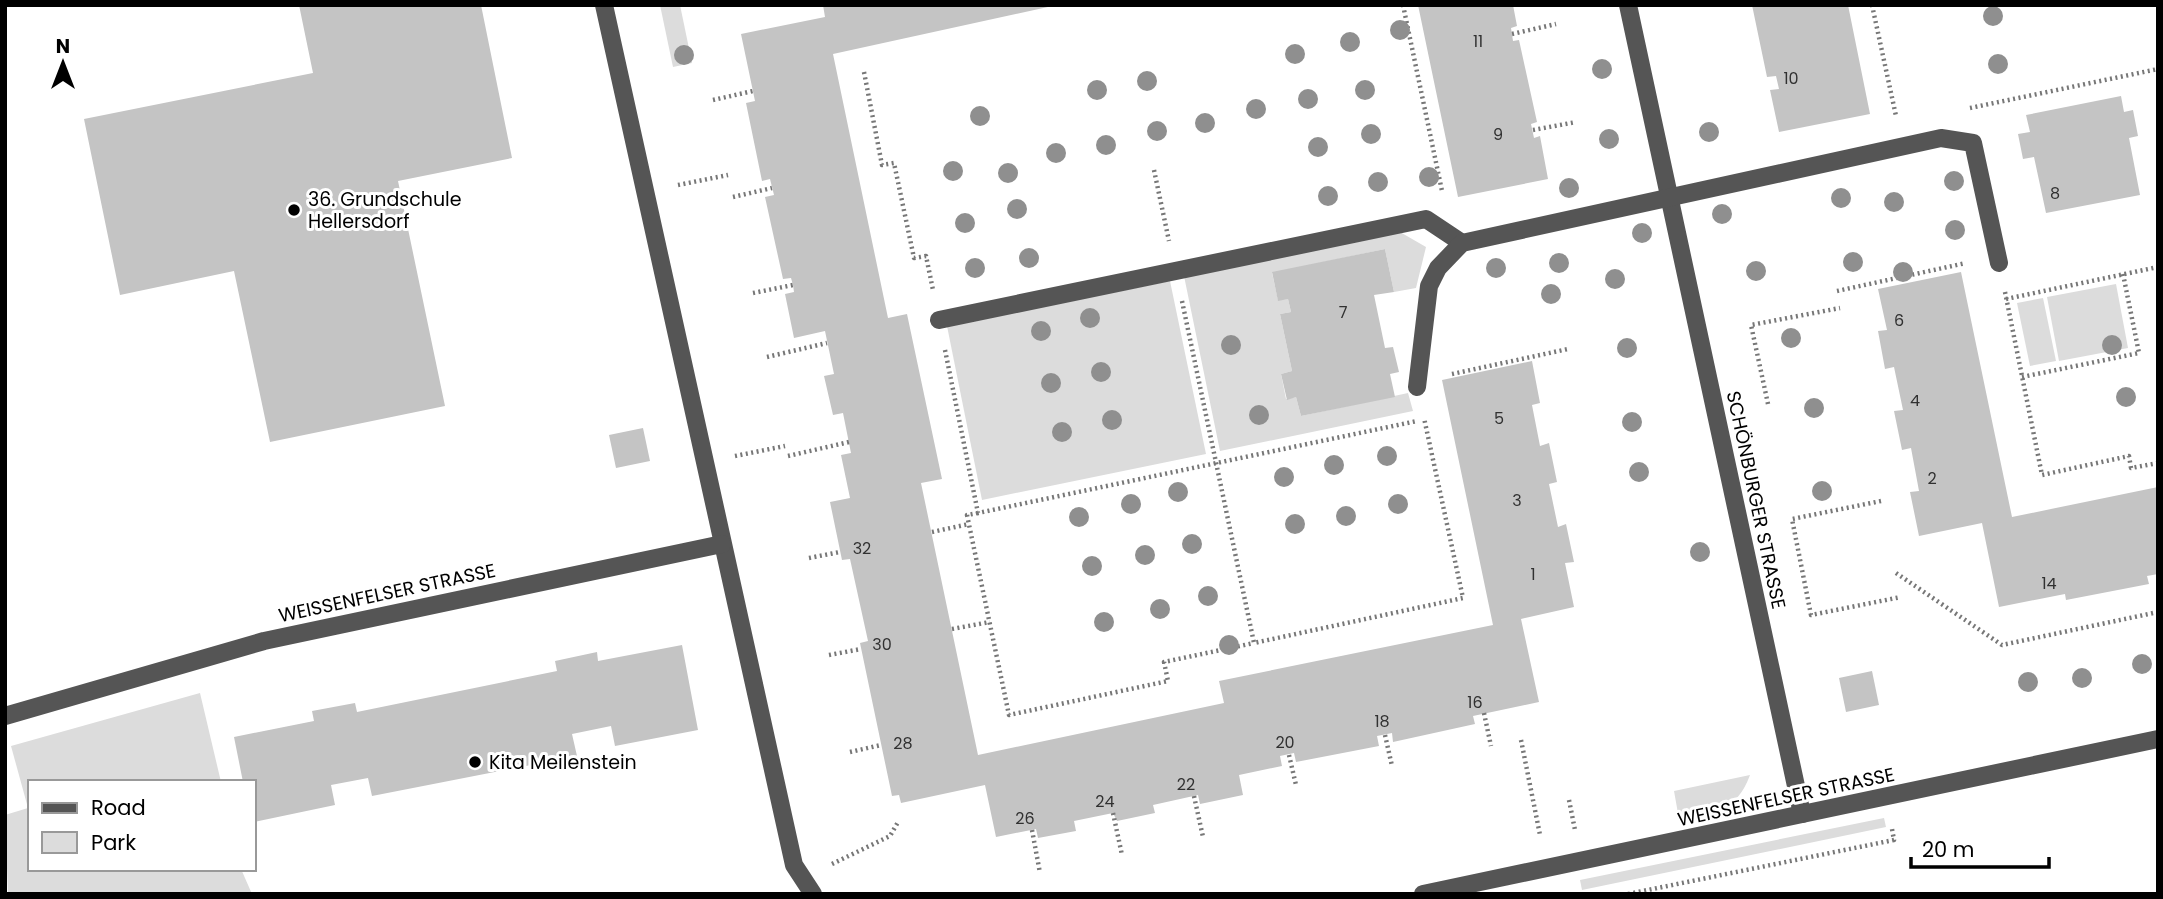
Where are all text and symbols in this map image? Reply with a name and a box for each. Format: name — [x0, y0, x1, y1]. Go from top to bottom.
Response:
north arrow — [28, 28, 98, 98]
house number: 11 — [1473, 30, 1483, 53]
text: N — [56, 33, 70, 60]
house number: 10 — [1783, 67, 1799, 90]
house number: 9 — [1493, 123, 1503, 146]
house number: 8 — [2050, 182, 2060, 205]
place label: 36. Grundschule Hellersdorf — [308, 186, 462, 235]
marker: 36. Grundschule Hellersdorf — [286, 202, 302, 218]
house number: 7 — [1339, 301, 1348, 324]
house number: 6 — [1894, 309, 1904, 332]
street label: SCHÖNBURGER STRASSE — [1720, 388, 1792, 612]
house number: 4 — [1910, 389, 1920, 412]
house number: 5 — [1494, 407, 1504, 430]
house number: 2 — [1927, 467, 1937, 490]
house number: 3 — [1512, 489, 1522, 512]
house number: 32 — [853, 537, 871, 560]
street label: WEISSENFELSER STRASSE — [276, 557, 498, 629]
house number: 1 — [1530, 563, 1536, 586]
house number: 14 — [2041, 572, 2057, 595]
house number: 30 — [872, 633, 892, 656]
house number: 16 — [1467, 691, 1483, 714]
house number: 18 — [1374, 710, 1390, 733]
house number: 20 — [1275, 731, 1295, 754]
house number: 28 — [893, 732, 913, 755]
place label: Kita Meilenstein — [489, 749, 637, 776]
marker: Kita Meilenstein — [467, 754, 483, 770]
street label: WEISSENFELSER STRASSE — [1675, 761, 1897, 833]
house number: 22 — [1177, 773, 1195, 796]
legend — [28, 780, 256, 871]
house number: 24 — [1095, 790, 1115, 813]
text: Road — [91, 793, 146, 822]
house number: 26 — [1015, 807, 1035, 830]
scale bar — [1911, 825, 2049, 869]
text: Park — [91, 828, 136, 857]
text: 20 m — [1922, 835, 1975, 864]

